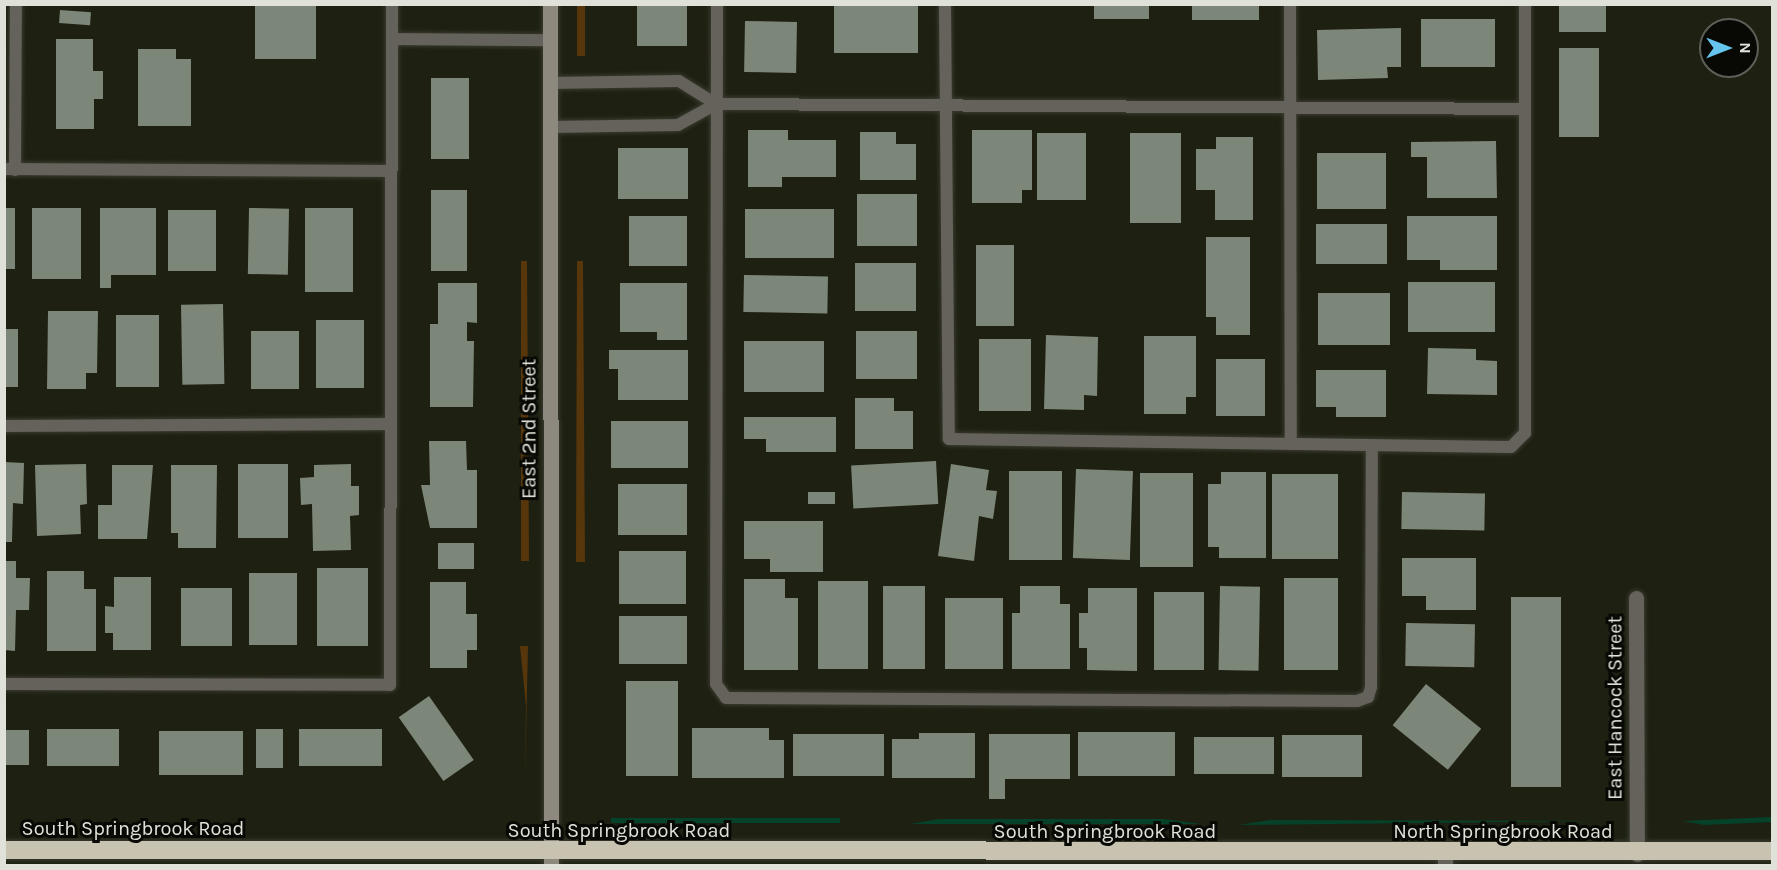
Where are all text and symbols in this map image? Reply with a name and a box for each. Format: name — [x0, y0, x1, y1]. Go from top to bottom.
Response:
north arrow — [1699, 18, 1759, 78]
text: N — [1736, 42, 1755, 54]
street label: East 2nd Street — [517, 359, 541, 499]
street label: East Hancock Street — [1603, 616, 1627, 800]
street label: South Springbrook Road — [22, 816, 244, 840]
street label: South Springbrook Road — [508, 818, 730, 842]
street label: South Springbrook Road — [994, 819, 1216, 843]
street label: North Springbrook Road — [1393, 819, 1613, 843]

